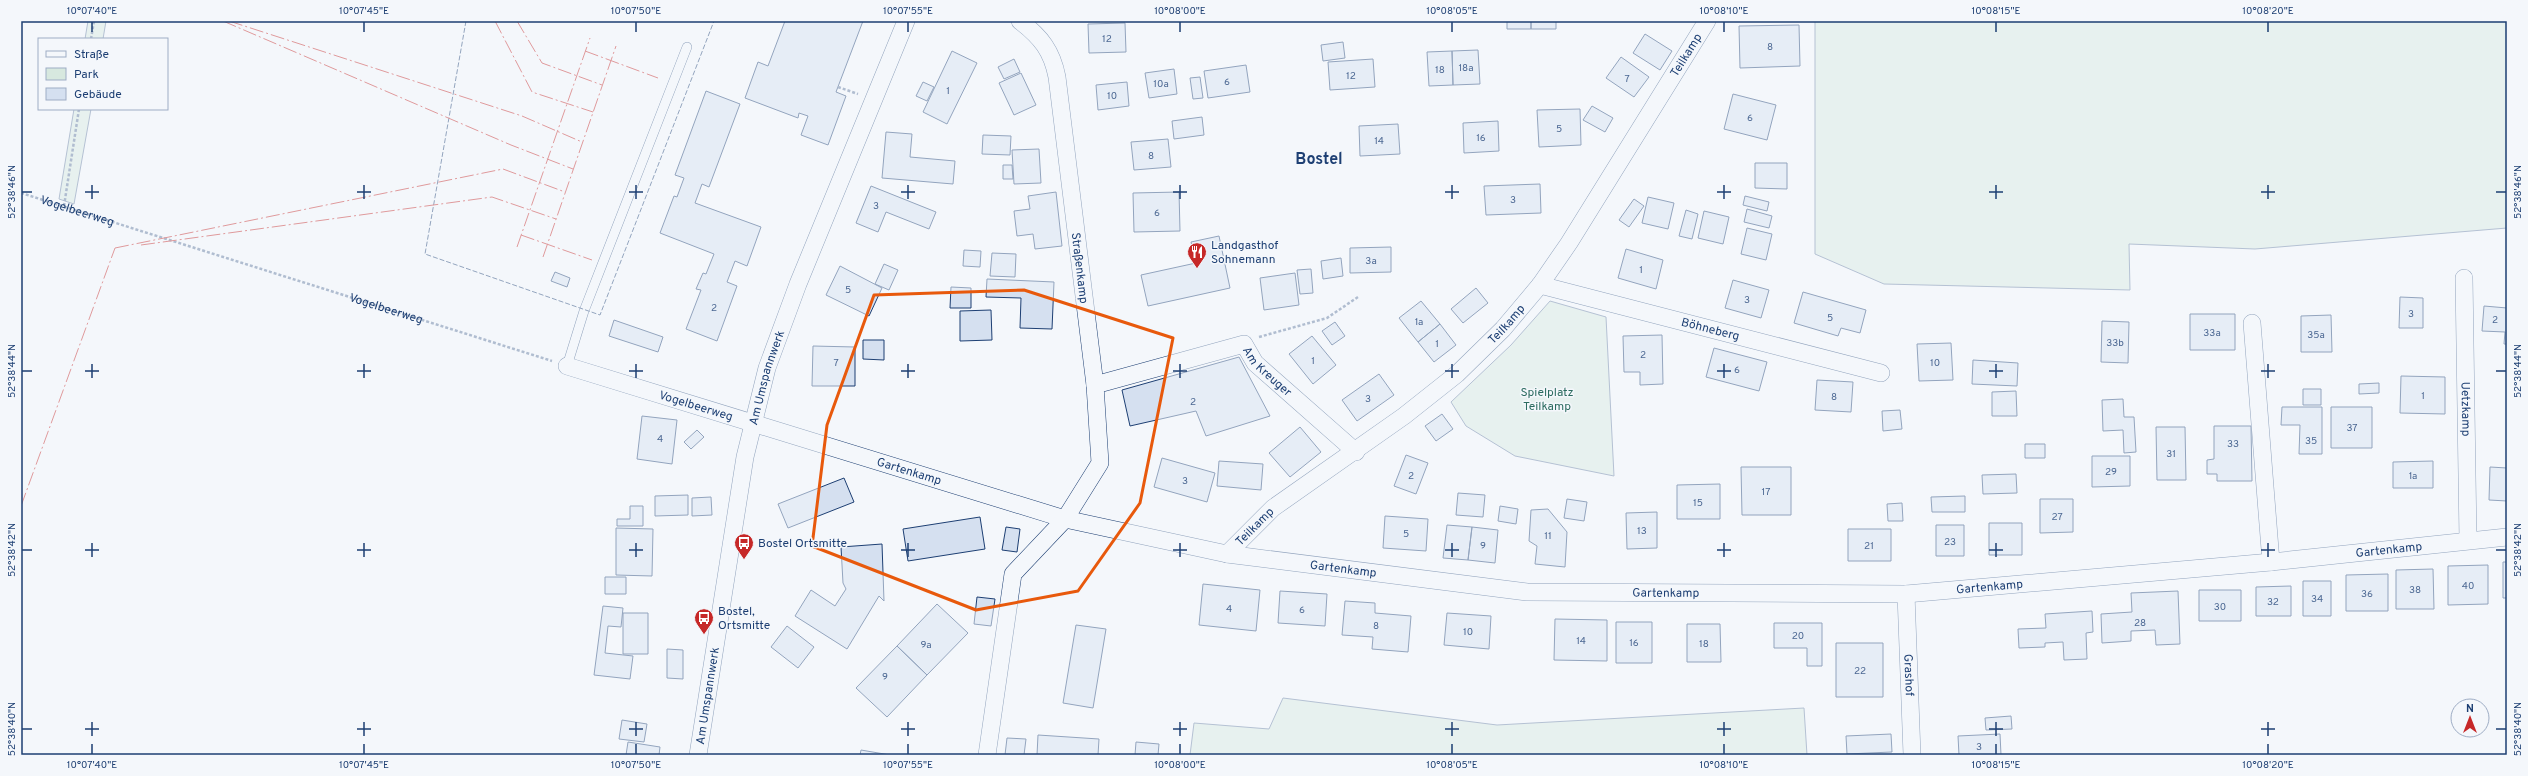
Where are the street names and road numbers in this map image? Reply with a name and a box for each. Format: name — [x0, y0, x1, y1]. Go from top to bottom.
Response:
street label: Teilkamp — [1667, 31, 1706, 80]
street label: Vogelbeerweg — [38, 193, 116, 231]
street label: Straßenkamp — [1067, 232, 1091, 305]
street label: Vogelbeerweg — [347, 290, 425, 329]
street label: Teilkamp — [1485, 301, 1529, 348]
street label: Böhneberg — [1679, 315, 1741, 345]
street label: Am Umspannwerk — [746, 328, 789, 427]
street label: Am Kreuger — [1238, 344, 1295, 401]
street label: Uetzkamp — [2457, 381, 2473, 437]
street label: Vogelbeerweg — [657, 388, 735, 426]
street label: Gartenkamp — [875, 455, 944, 490]
street label: Teilkamp — [1233, 504, 1278, 550]
street label: Gartenkamp — [2355, 539, 2423, 562]
street label: Gartenkamp — [1309, 558, 1378, 582]
street label: Gartenkamp — [1956, 577, 2024, 599]
street label: Gartenkamp — [1632, 586, 1700, 602]
street label: Am Umspannwerk — [693, 646, 724, 746]
street label: Grashof — [1899, 654, 1917, 696]

